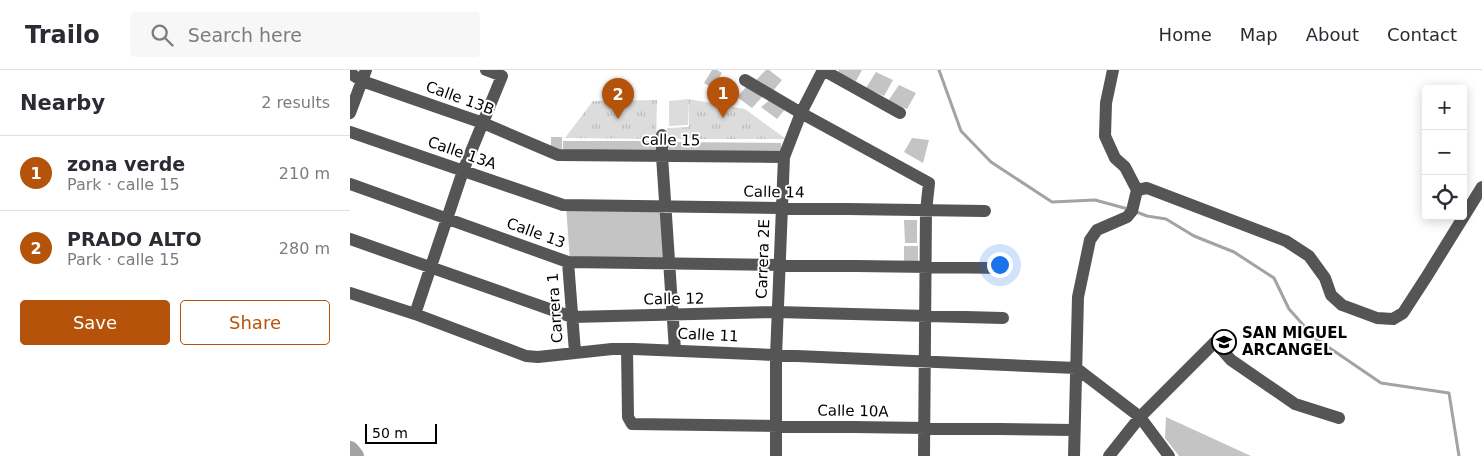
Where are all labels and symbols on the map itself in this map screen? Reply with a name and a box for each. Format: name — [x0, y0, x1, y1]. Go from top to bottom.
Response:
street label: Calle 13B — [423, 77, 497, 119]
pin: 1 — [707, 77, 739, 118]
pin: 2 — [602, 78, 634, 119]
street label: calle 15 — [641, 130, 701, 150]
street label: Calle 13A — [425, 133, 499, 173]
street label: Calle 14 — [743, 182, 805, 202]
street label: Calle 13 — [504, 214, 568, 252]
street label: Carrera 2E — [753, 219, 773, 299]
your location — [987, 252, 1013, 278]
street label: Carrera 1 — [544, 272, 566, 344]
street label: Calle 12 — [643, 289, 705, 309]
street label: Calle 11 — [677, 324, 739, 346]
place label: SAN MIGUEL ARCANGEL — [1242, 324, 1347, 359]
school or university icon: SAN MIGUEL ARCANGEL — [1211, 329, 1237, 355]
street label: Calle 10A — [817, 401, 890, 421]
scale bar — [365, 421, 438, 444]

